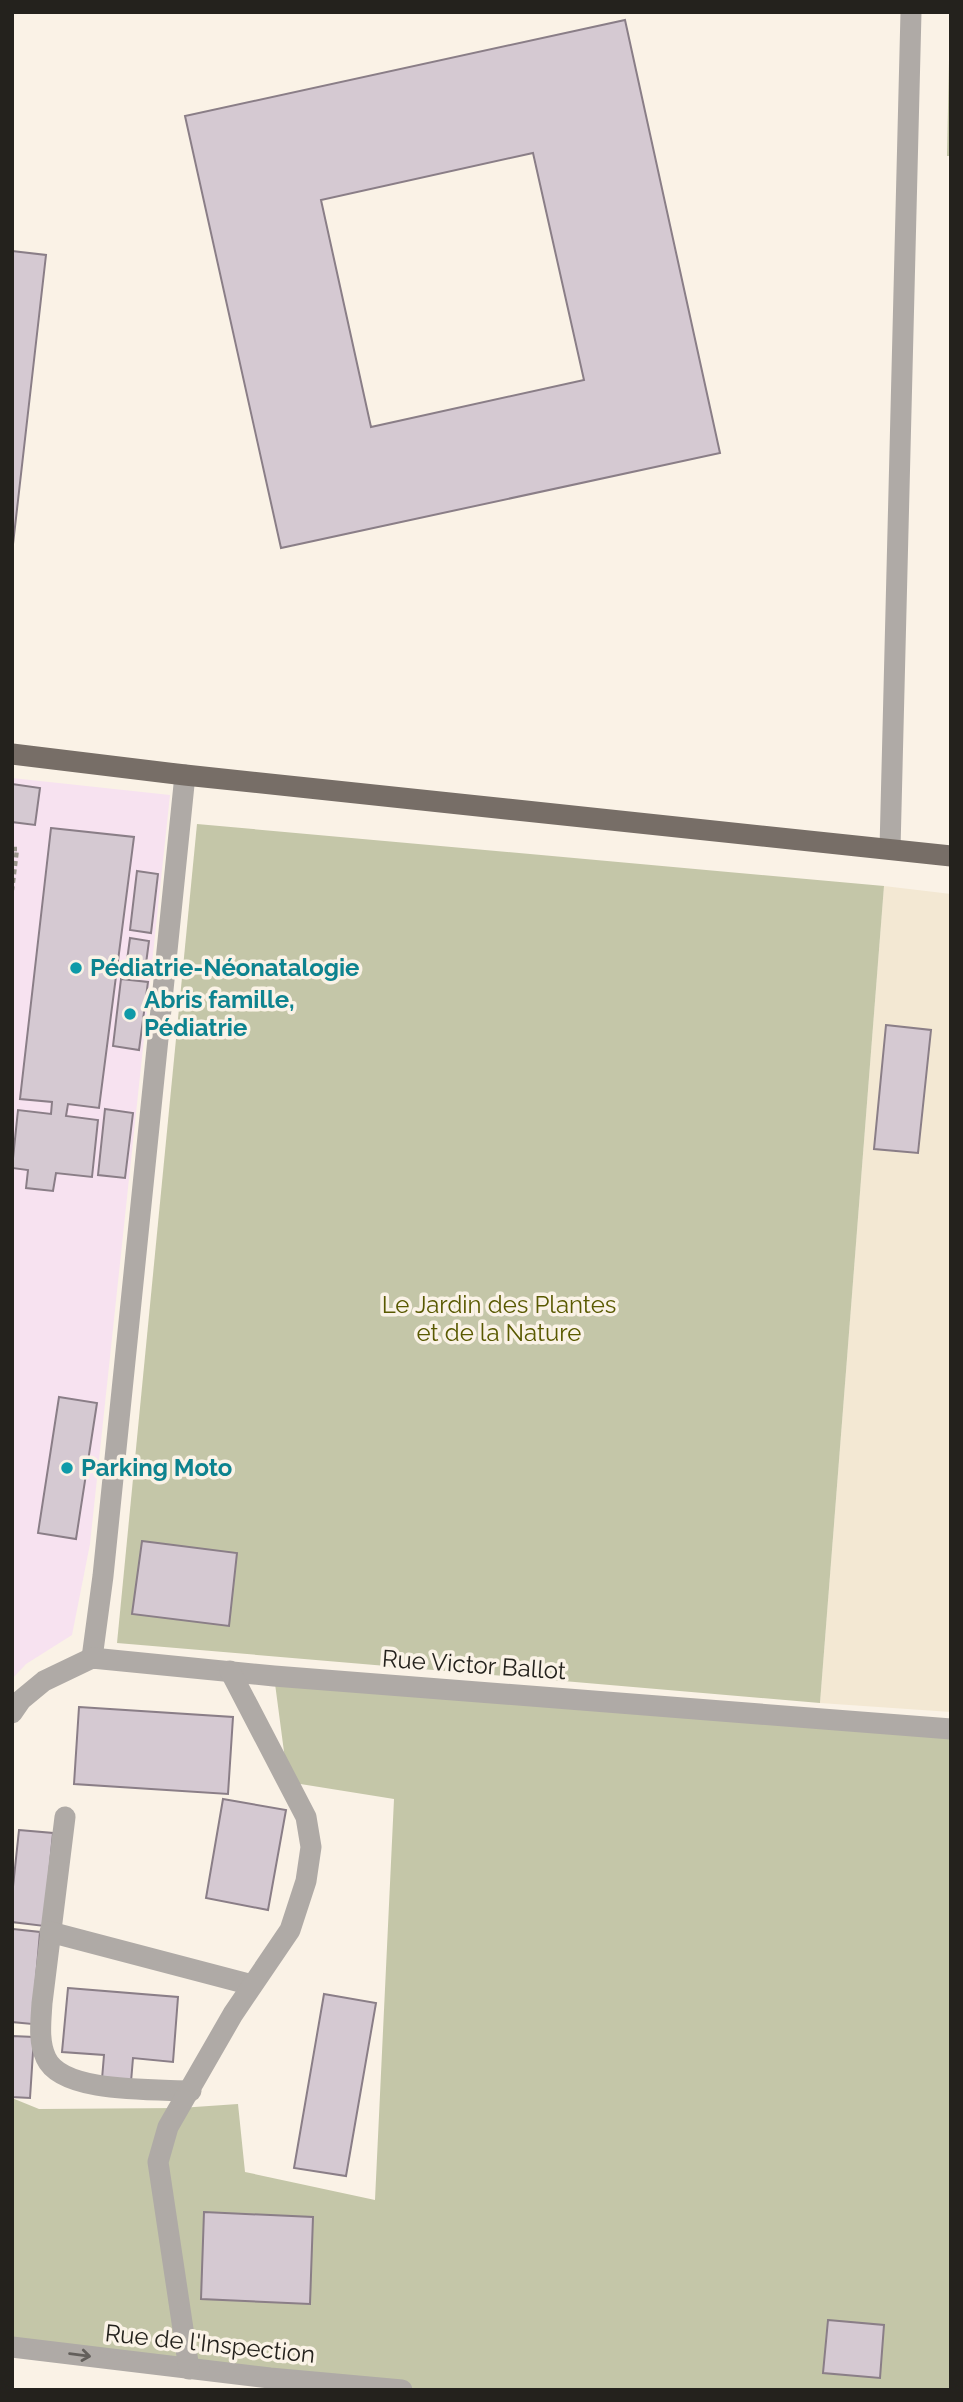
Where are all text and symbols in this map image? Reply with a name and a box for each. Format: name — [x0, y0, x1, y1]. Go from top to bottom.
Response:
place label: Pédiatrie-Néonatalogie — [90, 953, 359, 982]
marker: Pédiatrie-Néonatalogie — [68, 960, 84, 976]
place label: Abris famille, Pédiatrie — [144, 985, 295, 1042]
marker: Abris famille, Pédiatrie — [122, 1006, 138, 1022]
park label: Le Jardin des Plantes et de la Nature — [382, 1290, 616, 1347]
place label: Parking Moto — [81, 1453, 232, 1482]
marker: Parking Moto — [59, 1460, 75, 1476]
street label: Rue Victor Ballot — [381, 1644, 567, 1685]
street label: Rue de l'Inspection — [104, 2318, 317, 2369]
one-way arrow — [68, 2349, 91, 2362]

